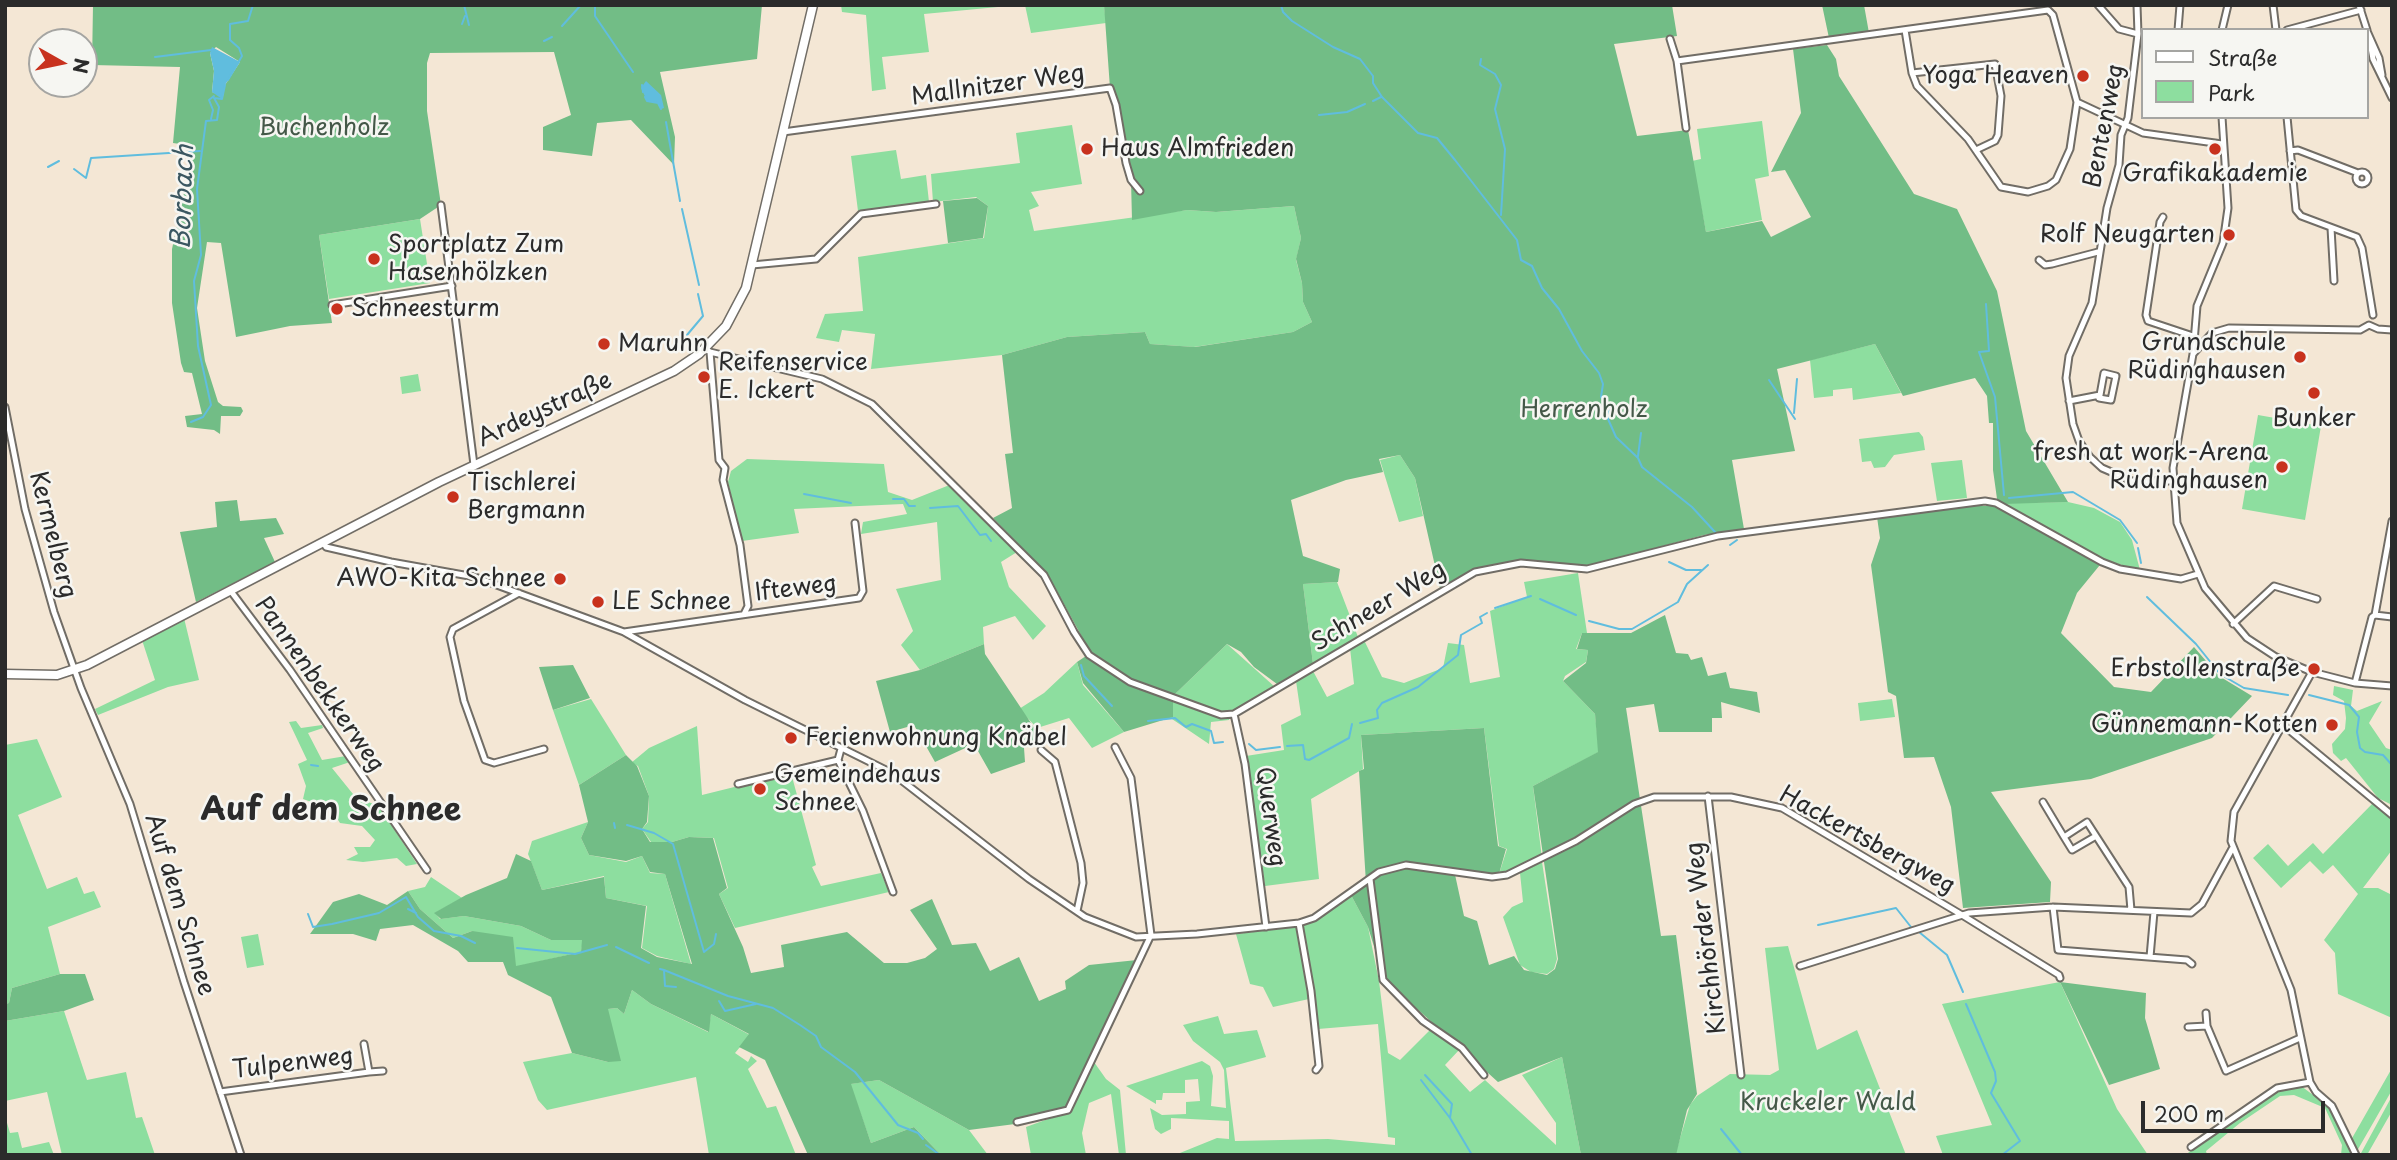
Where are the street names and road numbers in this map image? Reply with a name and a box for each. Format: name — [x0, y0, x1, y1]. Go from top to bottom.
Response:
street label: Mallnitzer Weg — [910, 60, 1086, 112]
street label: Bentenweg — [2079, 62, 2131, 190]
street label: Ardeystraße — [473, 366, 617, 454]
street label: Kermelberg — [22, 469, 82, 601]
street label: Schneer Weg — [1307, 556, 1451, 658]
street label: Ifteweg — [753, 570, 839, 608]
street label: Pannenbekkerweg — [248, 592, 390, 778]
street label: Querweg — [1249, 765, 1291, 869]
street label: Hackertsbergweg — [1774, 781, 1960, 901]
street label: Auf dem Schnee — [138, 811, 220, 999]
street label: Kirchhörder Weg — [1681, 840, 1733, 1036]
street label: Tulpenweg — [231, 1042, 355, 1086]

